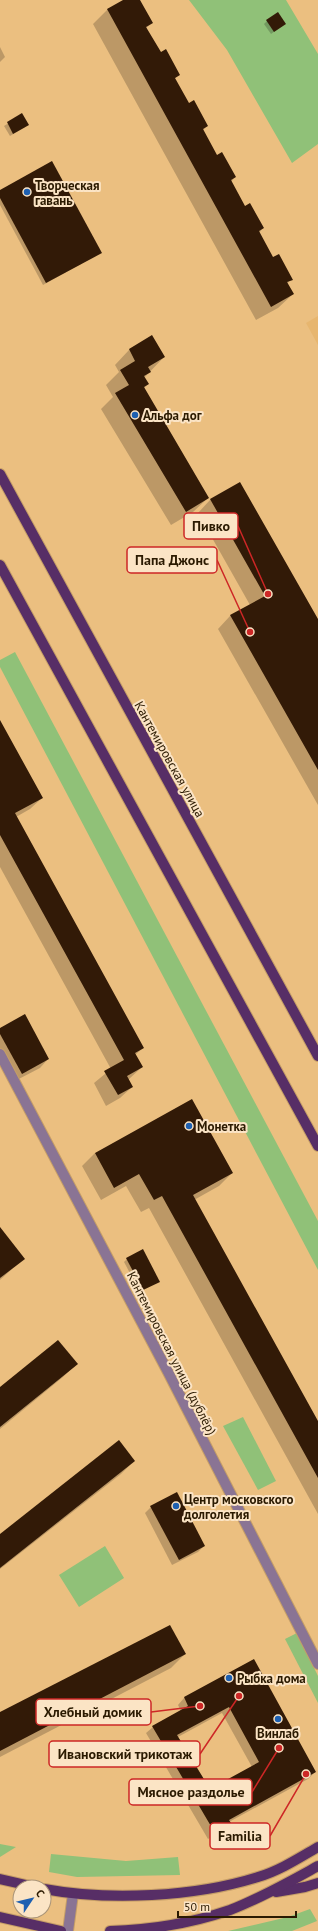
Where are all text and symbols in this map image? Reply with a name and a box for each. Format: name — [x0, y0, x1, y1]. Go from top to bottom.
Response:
place label: Творческая гавань — [35, 177, 99, 209]
marker: Творческая гавань — [22, 187, 32, 197]
place label: Альфа дог — [143, 407, 202, 424]
marker: Альфа дог — [130, 410, 140, 420]
callout: Пивко — [184, 513, 238, 539]
text: Пивко — [192, 517, 230, 535]
callout: Папа Джонс — [127, 547, 217, 573]
text: Папа Джонс — [135, 551, 209, 569]
street label: Кантемировская улица — [131, 698, 209, 820]
place label: Монетка — [197, 1118, 246, 1135]
marker: Монетка — [184, 1121, 194, 1131]
street label: Кантемировская улица (дублёр) — [123, 1269, 220, 1438]
place label: Центр московского долголетия — [183, 1491, 294, 1523]
marker: Центр московского долголетия — [171, 1501, 181, 1511]
place label: Рыбка дома — [237, 1670, 306, 1687]
marker: Рыбка дома — [224, 1673, 234, 1683]
callout: Хлебный домик — [36, 1699, 151, 1725]
text: Хлебный домик — [44, 1703, 142, 1721]
marker: Винлаб — [273, 1714, 283, 1724]
place label: Винлаб — [257, 1725, 299, 1742]
callout: Ивановский трикотаж — [49, 1741, 200, 1767]
text: Ивановский трикотаж — [58, 1745, 193, 1763]
callout: Мясное раздолье — [129, 1779, 252, 1805]
text: Мясное раздолье — [137, 1783, 245, 1801]
callout: Familia — [210, 1823, 270, 1849]
text: Familia — [218, 1827, 262, 1845]
north arrow — [12, 1879, 52, 1919]
text: С — [33, 1887, 48, 1900]
scale bar — [178, 1893, 296, 1919]
text: 50 m — [184, 1899, 210, 1914]

